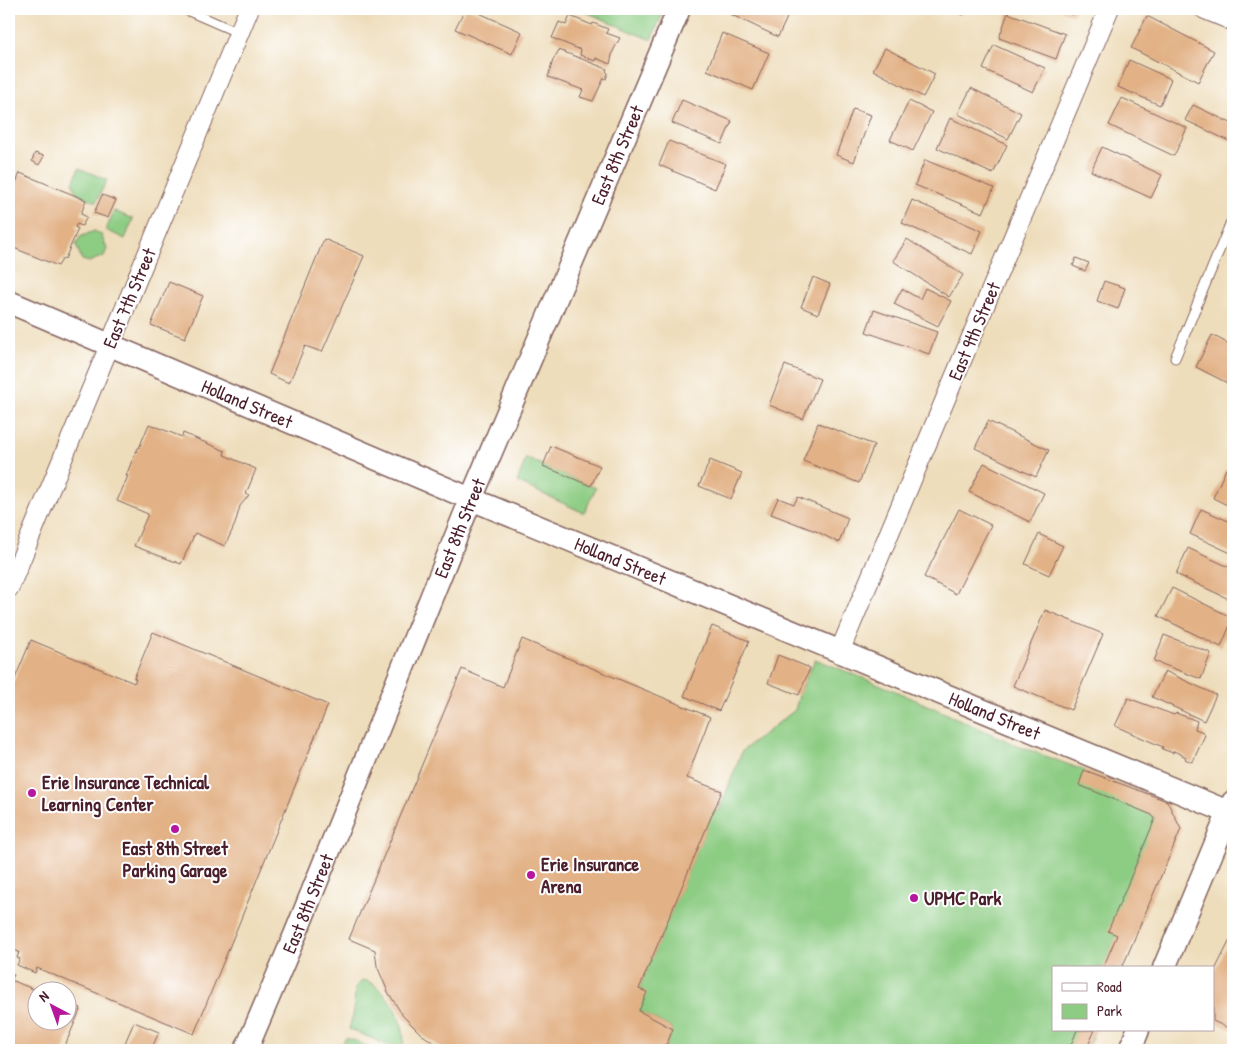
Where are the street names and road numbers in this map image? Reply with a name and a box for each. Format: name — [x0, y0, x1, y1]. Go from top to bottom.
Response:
street label: East 8th Street — [584, 101, 650, 209]
street label: East 7th Street — [96, 243, 162, 352]
street label: East 9th Street — [942, 278, 1006, 384]
street label: Holland Street — [198, 373, 297, 435]
street label: East 8th Street — [428, 474, 492, 582]
street label: Holland Street — [571, 530, 671, 591]
street label: Holland Street — [945, 685, 1045, 746]
street label: East 8th Street — [276, 849, 340, 957]

